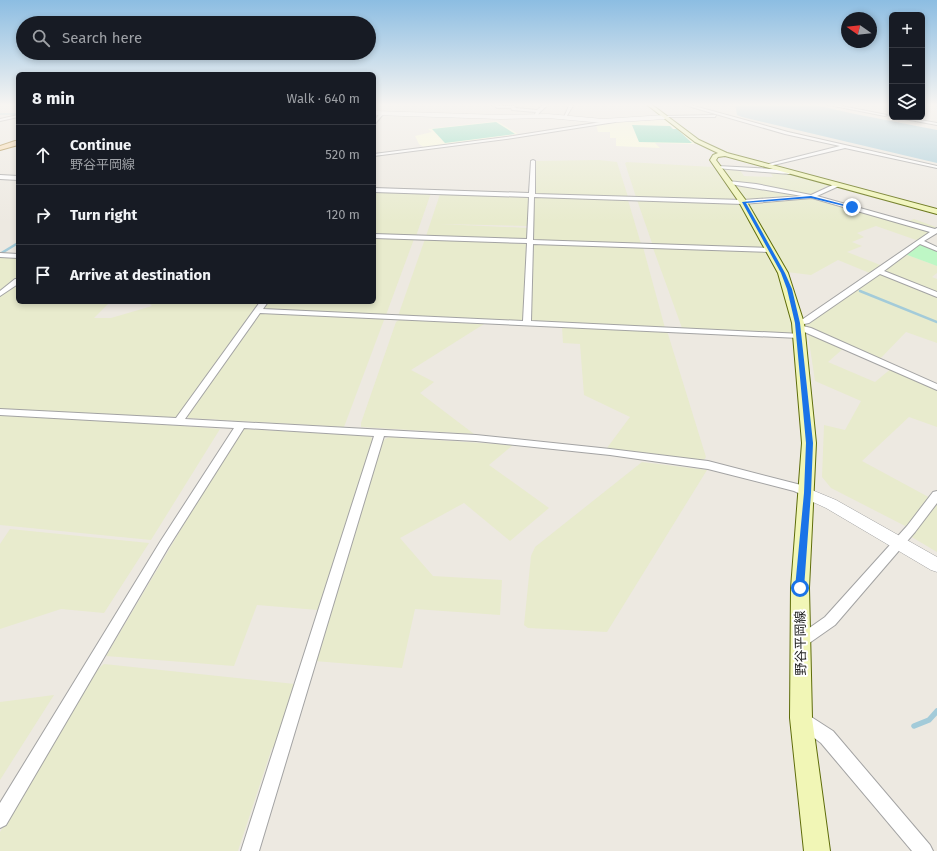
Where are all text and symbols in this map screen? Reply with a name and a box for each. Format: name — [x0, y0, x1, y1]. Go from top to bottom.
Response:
north arrow — [841, 12, 877, 48]
map controls — [889, 12, 925, 120]
button: + — [889, 12, 925, 48]
search box — [16, 16, 376, 60]
icon: search — [30, 27, 52, 49]
text: Search here — [62, 29, 142, 47]
button: − — [889, 48, 925, 84]
button: layers — [889, 84, 925, 120]
text: 8 min — [32, 88, 75, 109]
text: Walk · 640 m — [287, 91, 360, 106]
text: Continue — [70, 136, 131, 154]
icon: ahead — [32, 144, 54, 166]
text: 520 m — [325, 147, 360, 162]
text: 野谷平岡線 — [70, 157, 135, 172]
route end — [843, 198, 861, 216]
icon: right — [32, 204, 54, 226]
text: Turn right — [70, 206, 137, 224]
text: 120 m — [326, 207, 360, 222]
icon: arrive — [32, 264, 54, 286]
text: Arrive at destination — [70, 266, 211, 284]
route start — [791, 579, 809, 597]
street label: 野谷平岡線 — [792, 610, 809, 676]

